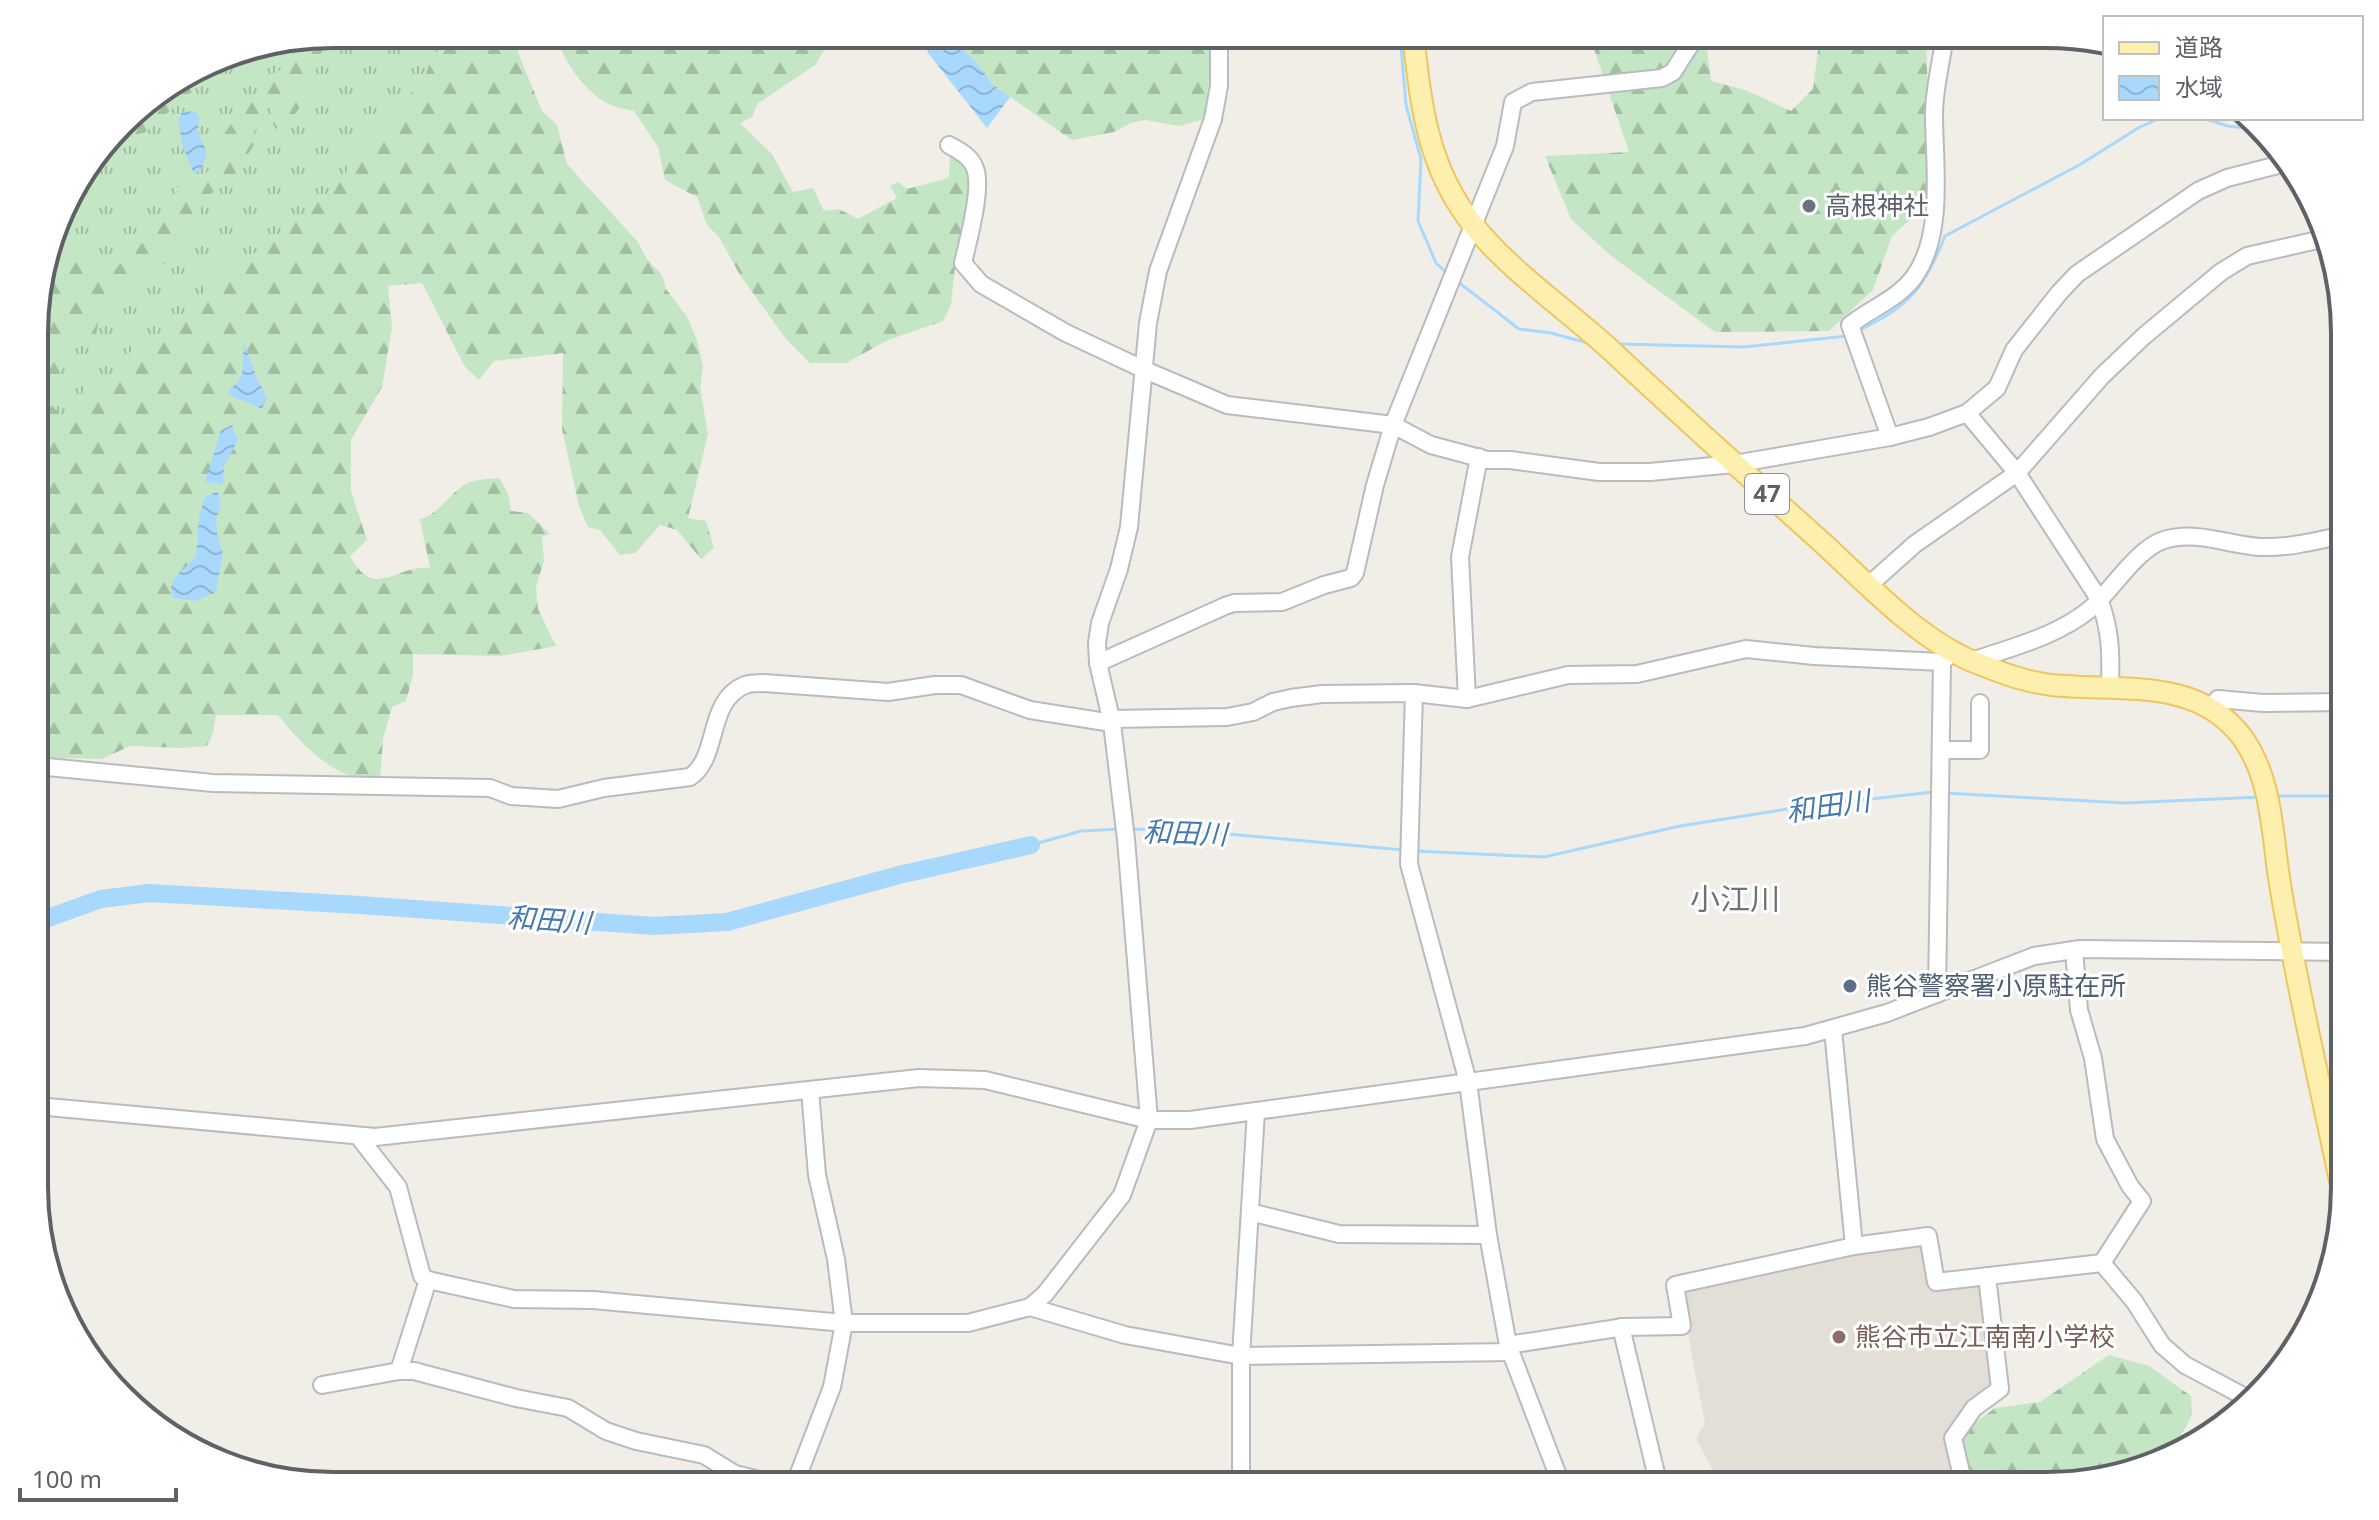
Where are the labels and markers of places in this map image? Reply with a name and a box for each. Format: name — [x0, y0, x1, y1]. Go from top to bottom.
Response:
place label: 高根神社 — [1825, 187, 1929, 223]
marker: 高根神社 — [1800, 197, 1818, 215]
place label: 熊谷警察署小原駐在所 — [1866, 967, 2126, 1003]
marker: 熊谷警察署小原駐在所 — [1841, 977, 1859, 995]
place label: 熊谷市立江南南小学校 — [1855, 1318, 2115, 1354]
marker: 熊谷市立江南南小学校 — [1830, 1328, 1848, 1346]

